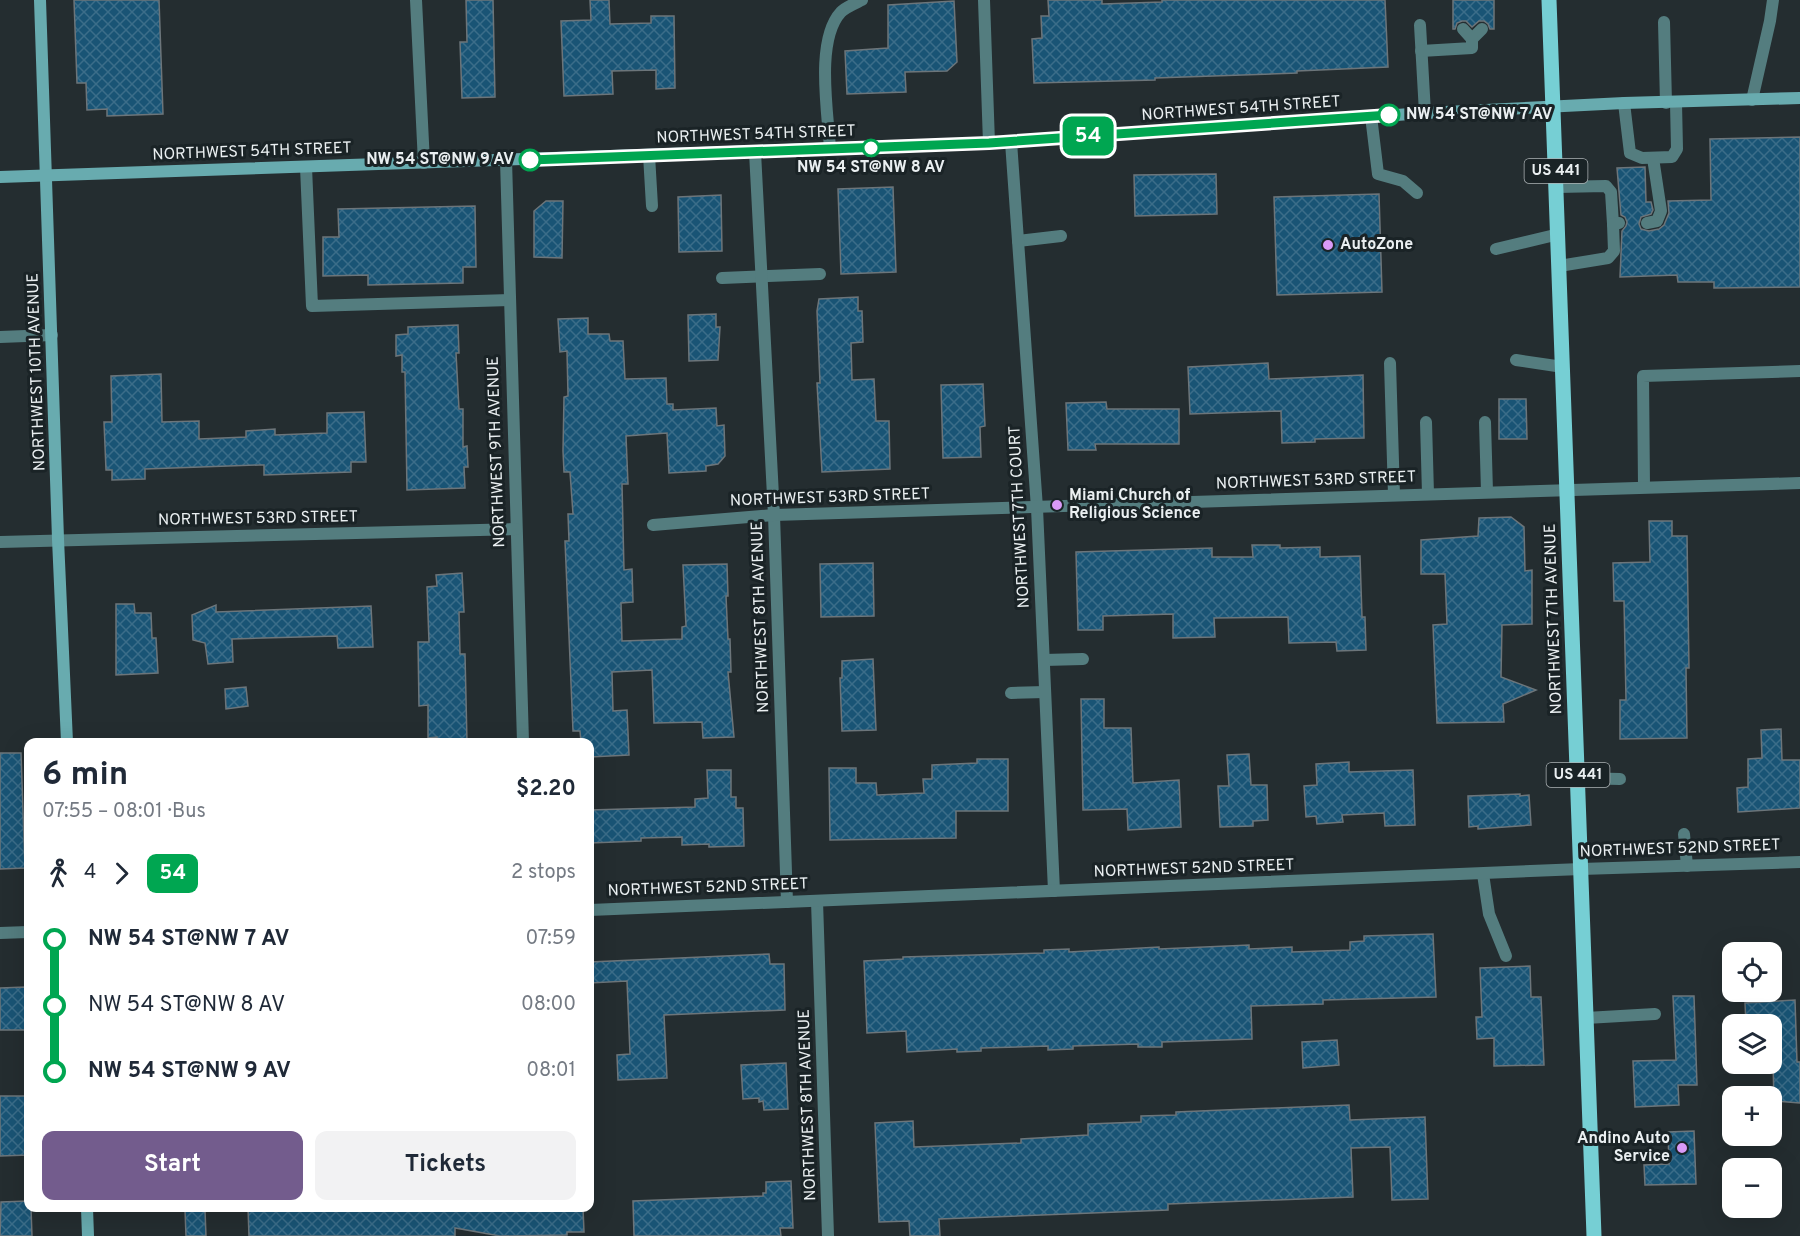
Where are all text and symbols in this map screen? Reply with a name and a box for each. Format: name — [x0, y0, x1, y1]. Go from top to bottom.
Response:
street label: NORTHWEST 54TH STREET — [1141, 92, 1341, 126]
marker: NW 54 ST@NW 7 AV — [1378, 104, 1400, 126]
place label: NW 54 ST@NW 7 AV — [1406, 105, 1553, 125]
line badge: 54 — [1061, 116, 1115, 156]
street label: NORTHWEST 54TH STREET — [656, 122, 856, 148]
text: 54 — [1075, 123, 1101, 150]
street label: NORTHWEST 54TH STREET — [152, 139, 352, 165]
marker: NW 54 ST@NW 8 AV — [862, 139, 880, 157]
marker: NW 54 ST@NW 9 AV — [519, 149, 541, 171]
place label: NW 54 ST@NW 9 AV — [366, 150, 514, 170]
place label: NW 54 ST@NW 8 AV — [797, 158, 945, 178]
road number: US 441 — [1524, 159, 1588, 183]
place label: AutoZone — [1340, 235, 1413, 255]
marker: AutoZone — [1321, 238, 1335, 252]
street label: NORTHWEST 10TH AVENUE — [24, 273, 50, 471]
street label: NORTHWEST 9TH AVENUE — [484, 356, 510, 548]
street label: NORTHWEST 7TH COURT — [1005, 425, 1035, 609]
street label: NORTHWEST 53RD STREET — [1216, 468, 1416, 494]
street label: NORTHWEST 53RD STREET — [730, 485, 930, 511]
place label: Miami Church of Religious Science — [1069, 486, 1201, 524]
marker: Miami Church of Religious Science — [1050, 498, 1064, 512]
street label: NORTHWEST 53RD STREET — [158, 507, 358, 531]
street label: NORTHWEST 8TH AVENUE — [748, 521, 774, 713]
street label: NORTHWEST 7TH AVENUE — [1541, 523, 1567, 715]
text: 6 min — [42, 755, 128, 797]
road number: US 441 — [1546, 763, 1610, 787]
text: $2.20 — [516, 776, 576, 803]
text: 07:55 – 08:01 · Bus — [42, 799, 206, 825]
street label: NORTHWEST 52ND STREET — [1579, 835, 1781, 863]
street label: NORTHWEST 52ND STREET — [1093, 855, 1295, 883]
icon: walk — [42, 857, 75, 890]
icon: forward — [105, 857, 138, 890]
text: 4 — [84, 860, 96, 886]
text: 54 — [159, 860, 186, 887]
text: 2 stops — [511, 860, 576, 886]
street label: NORTHWEST 52ND STREET — [607, 874, 809, 902]
text: NW 54 ST@NW 7 AV — [88, 926, 289, 953]
text: 07:59 — [525, 926, 576, 952]
map controls — [1722, 942, 1782, 1218]
button: locate — [1722, 942, 1782, 1002]
text: NW 54 ST@NW 8 AV — [88, 992, 285, 1019]
text: 08:00 — [521, 992, 576, 1018]
street label: NORTHWEST 8TH AVENUE — [795, 1009, 821, 1201]
button: layers — [1722, 1014, 1782, 1074]
text: NW 54 ST@NW 9 AV — [88, 1058, 291, 1085]
text: 08:01 — [526, 1058, 576, 1084]
button: + — [1722, 1086, 1782, 1146]
place label: Andino Auto Service — [1577, 1129, 1670, 1167]
button: Start — [42, 1131, 303, 1200]
button: Tickets — [315, 1131, 576, 1200]
marker: Andino Auto Service — [1675, 1141, 1689, 1155]
button: − — [1722, 1158, 1782, 1218]

